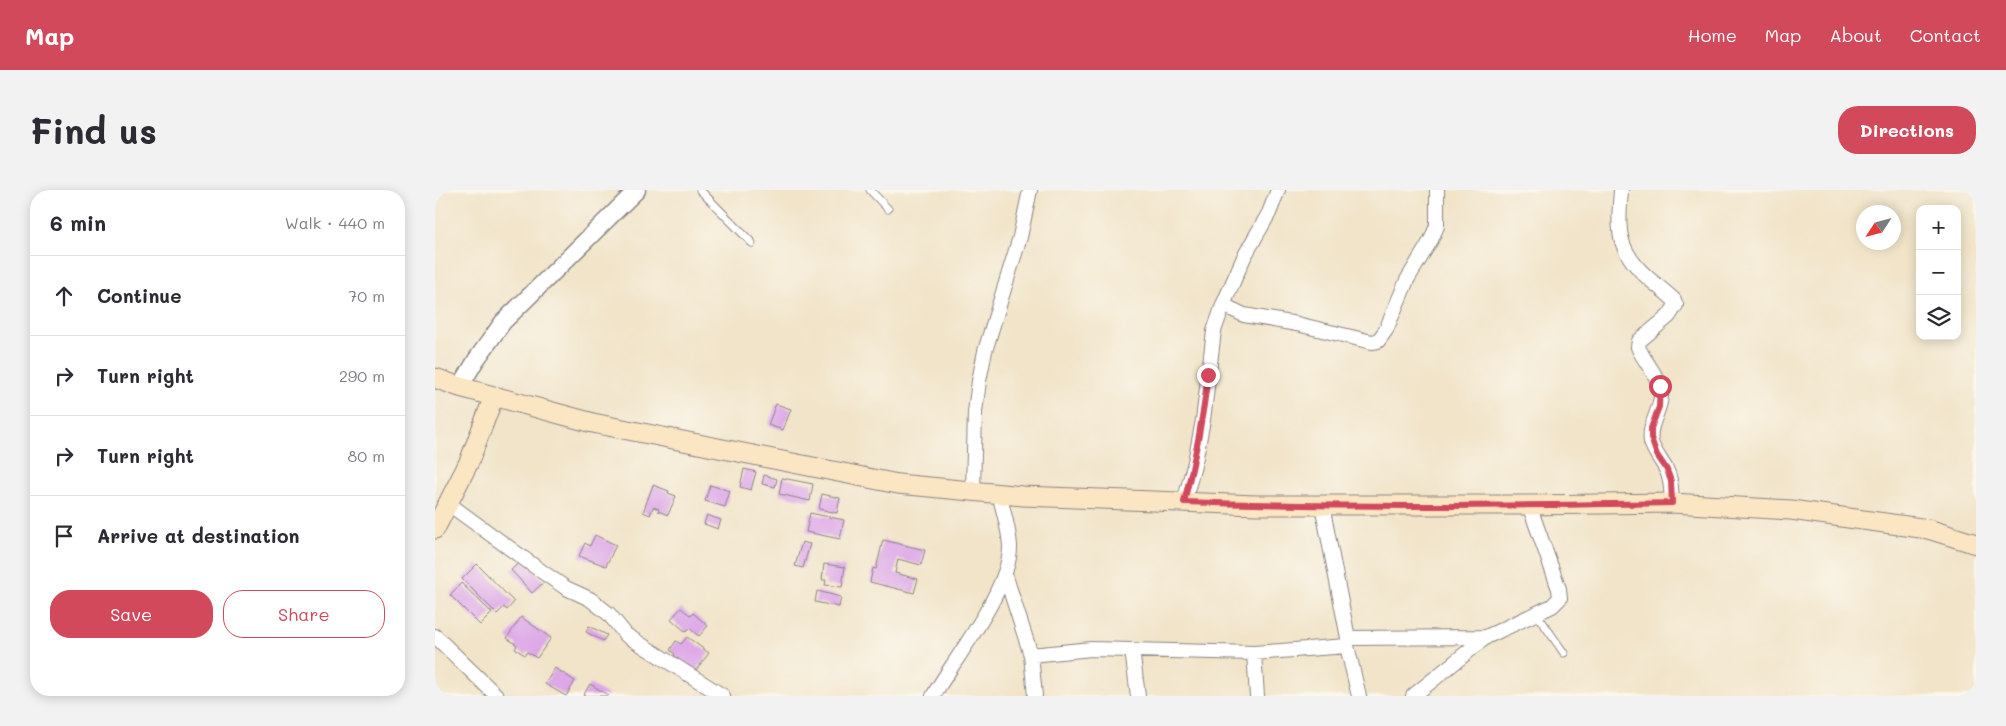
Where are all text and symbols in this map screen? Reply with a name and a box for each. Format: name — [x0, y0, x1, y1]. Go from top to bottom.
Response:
text: Map — [25, 20, 74, 51]
text: Home — [1688, 23, 1737, 47]
text: Map — [1765, 23, 1801, 47]
text: About — [1829, 23, 1882, 47]
text: Contact — [1910, 23, 1981, 47]
button: Directions — [1838, 106, 1976, 154]
text: Find us — [30, 107, 157, 153]
north arrow — [1856, 205, 1901, 250]
map controls — [1916, 205, 1961, 340]
button: + — [1916, 205, 1961, 250]
text: 6 min — [50, 209, 106, 236]
text: Walk · 440 m — [285, 212, 385, 233]
button: − — [1916, 250, 1961, 295]
icon: ahead — [50, 282, 78, 310]
text: Continue — [97, 283, 182, 308]
text: 70 m — [348, 285, 385, 306]
button: layers — [1916, 295, 1961, 340]
icon: right — [50, 362, 78, 390]
text: Turn right — [97, 363, 194, 388]
route end — [1197, 364, 1220, 387]
text: 290 m — [339, 365, 385, 386]
route start — [1649, 375, 1672, 398]
icon: right — [50, 442, 78, 470]
text: Turn right — [97, 443, 194, 468]
text: 80 m — [348, 445, 385, 466]
icon: arrive — [50, 522, 78, 550]
text: Arrive at destination — [97, 523, 300, 548]
button: Save — [50, 590, 213, 638]
button: Share — [223, 590, 385, 638]

